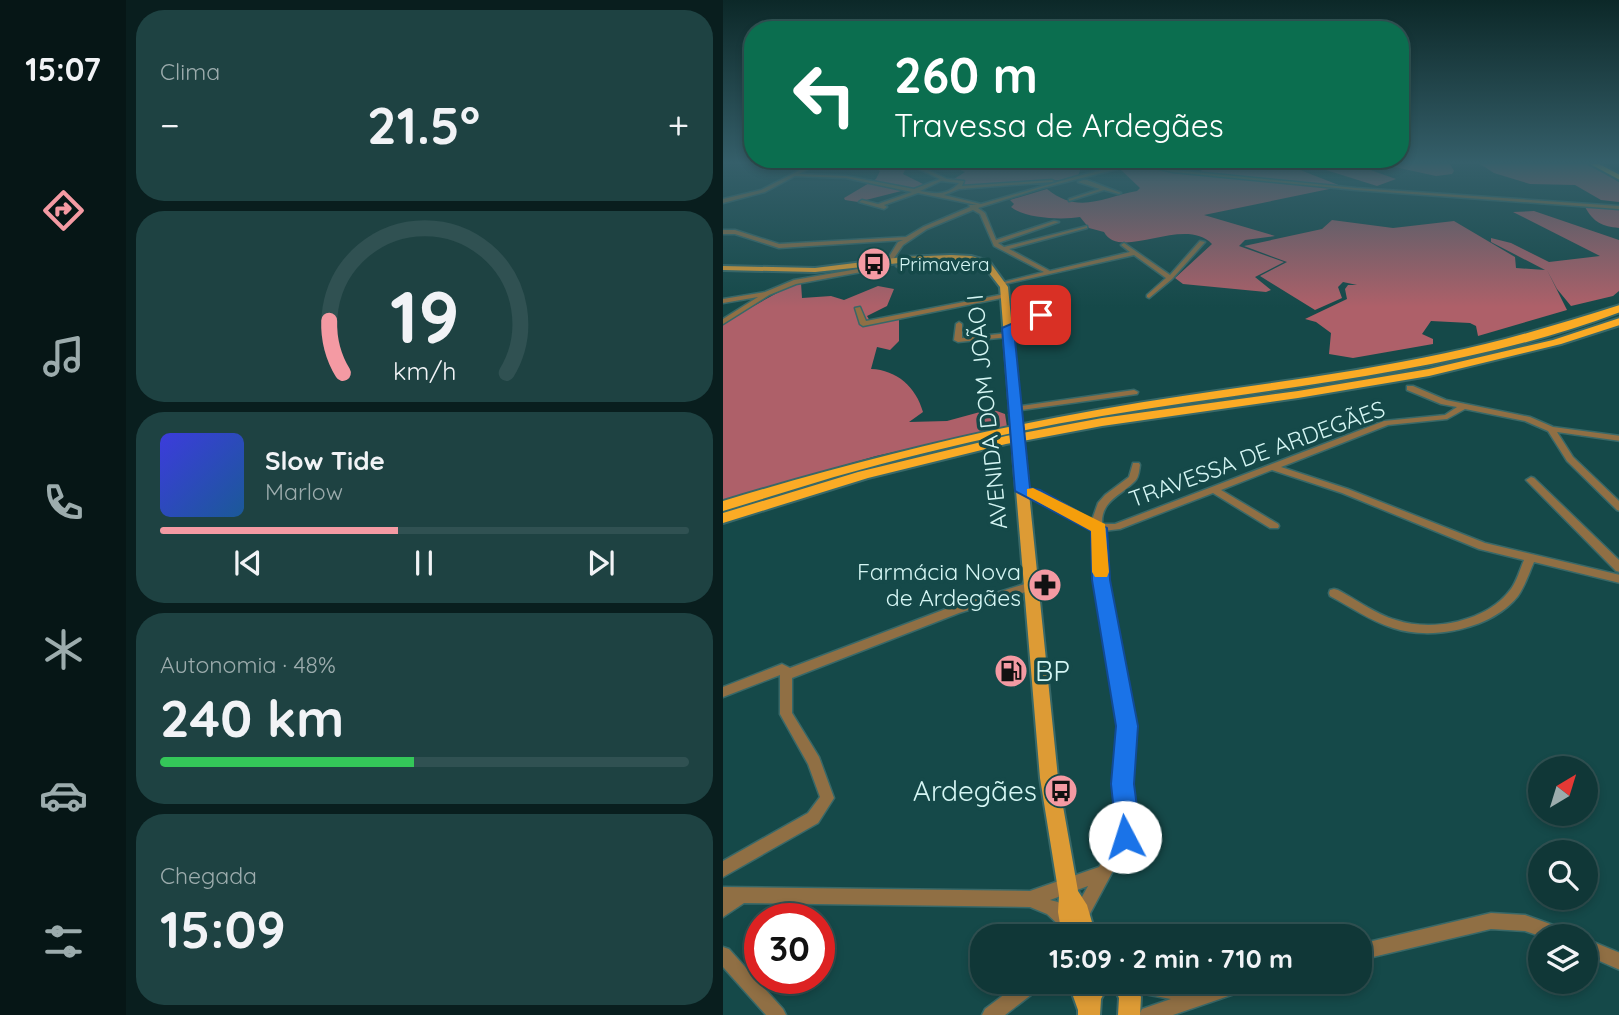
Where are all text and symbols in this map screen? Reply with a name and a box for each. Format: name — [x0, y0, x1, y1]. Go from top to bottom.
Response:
text: 260 m — [894, 44, 1038, 105]
text: 15:07 — [25, 49, 101, 89]
icon: left — [779, 49, 870, 140]
text: Clima — [160, 57, 220, 86]
text: 21.5° — [367, 92, 480, 157]
text: − — [160, 101, 180, 149]
text: + — [668, 101, 689, 149]
text: Travessa de Ardegães — [894, 105, 1224, 145]
icon: directions — [39, 186, 88, 235]
bus stop icon: Primavera — [855, 245, 893, 283]
place label: Primavera — [899, 252, 990, 276]
text: 19 — [390, 270, 459, 361]
pin — [1011, 285, 1071, 345]
street label: AVENIDA DOM JOÃO I — [960, 293, 1013, 531]
icon: arrive — [1022, 296, 1060, 334]
icon: music — [39, 332, 88, 381]
text: km/h — [393, 354, 456, 385]
street label: TRAVESSA DE ARDEGÃES — [1125, 394, 1389, 513]
text: Slow Tide — [265, 444, 385, 477]
text: Marlow — [265, 477, 343, 506]
icon: phone — [39, 478, 88, 527]
icon: previous — [229, 544, 267, 582]
icon: pause — [405, 544, 443, 582]
icon: next — [582, 544, 620, 582]
place label: Farmácia Nova de Ardegães — [857, 557, 1021, 612]
pharmacy icon: Farmácia Nova de Ardegães — [1026, 566, 1064, 604]
icon: climate — [39, 625, 88, 674]
text: Autonomia · 48% — [160, 650, 336, 679]
fuel station icon: BP — [992, 652, 1030, 690]
place label: BP — [1035, 653, 1070, 688]
text: 240 km — [160, 685, 344, 750]
north arrow — [1528, 756, 1598, 826]
map controls — [1528, 756, 1598, 994]
icon: car — [39, 771, 88, 820]
bus stop icon: Ardegães — [1042, 772, 1080, 810]
place label: Ardegães — [913, 773, 1037, 808]
position arrow — [1088, 800, 1162, 874]
button: search — [1528, 840, 1598, 910]
text: Chegada — [160, 861, 257, 890]
text: 15:09 — [160, 896, 286, 961]
speed limit sign: 30 — [744, 903, 835, 994]
icon: filters — [39, 917, 88, 966]
button: layers — [1528, 924, 1598, 994]
text: 15:09 · 2 min · 710 m — [1049, 942, 1293, 975]

